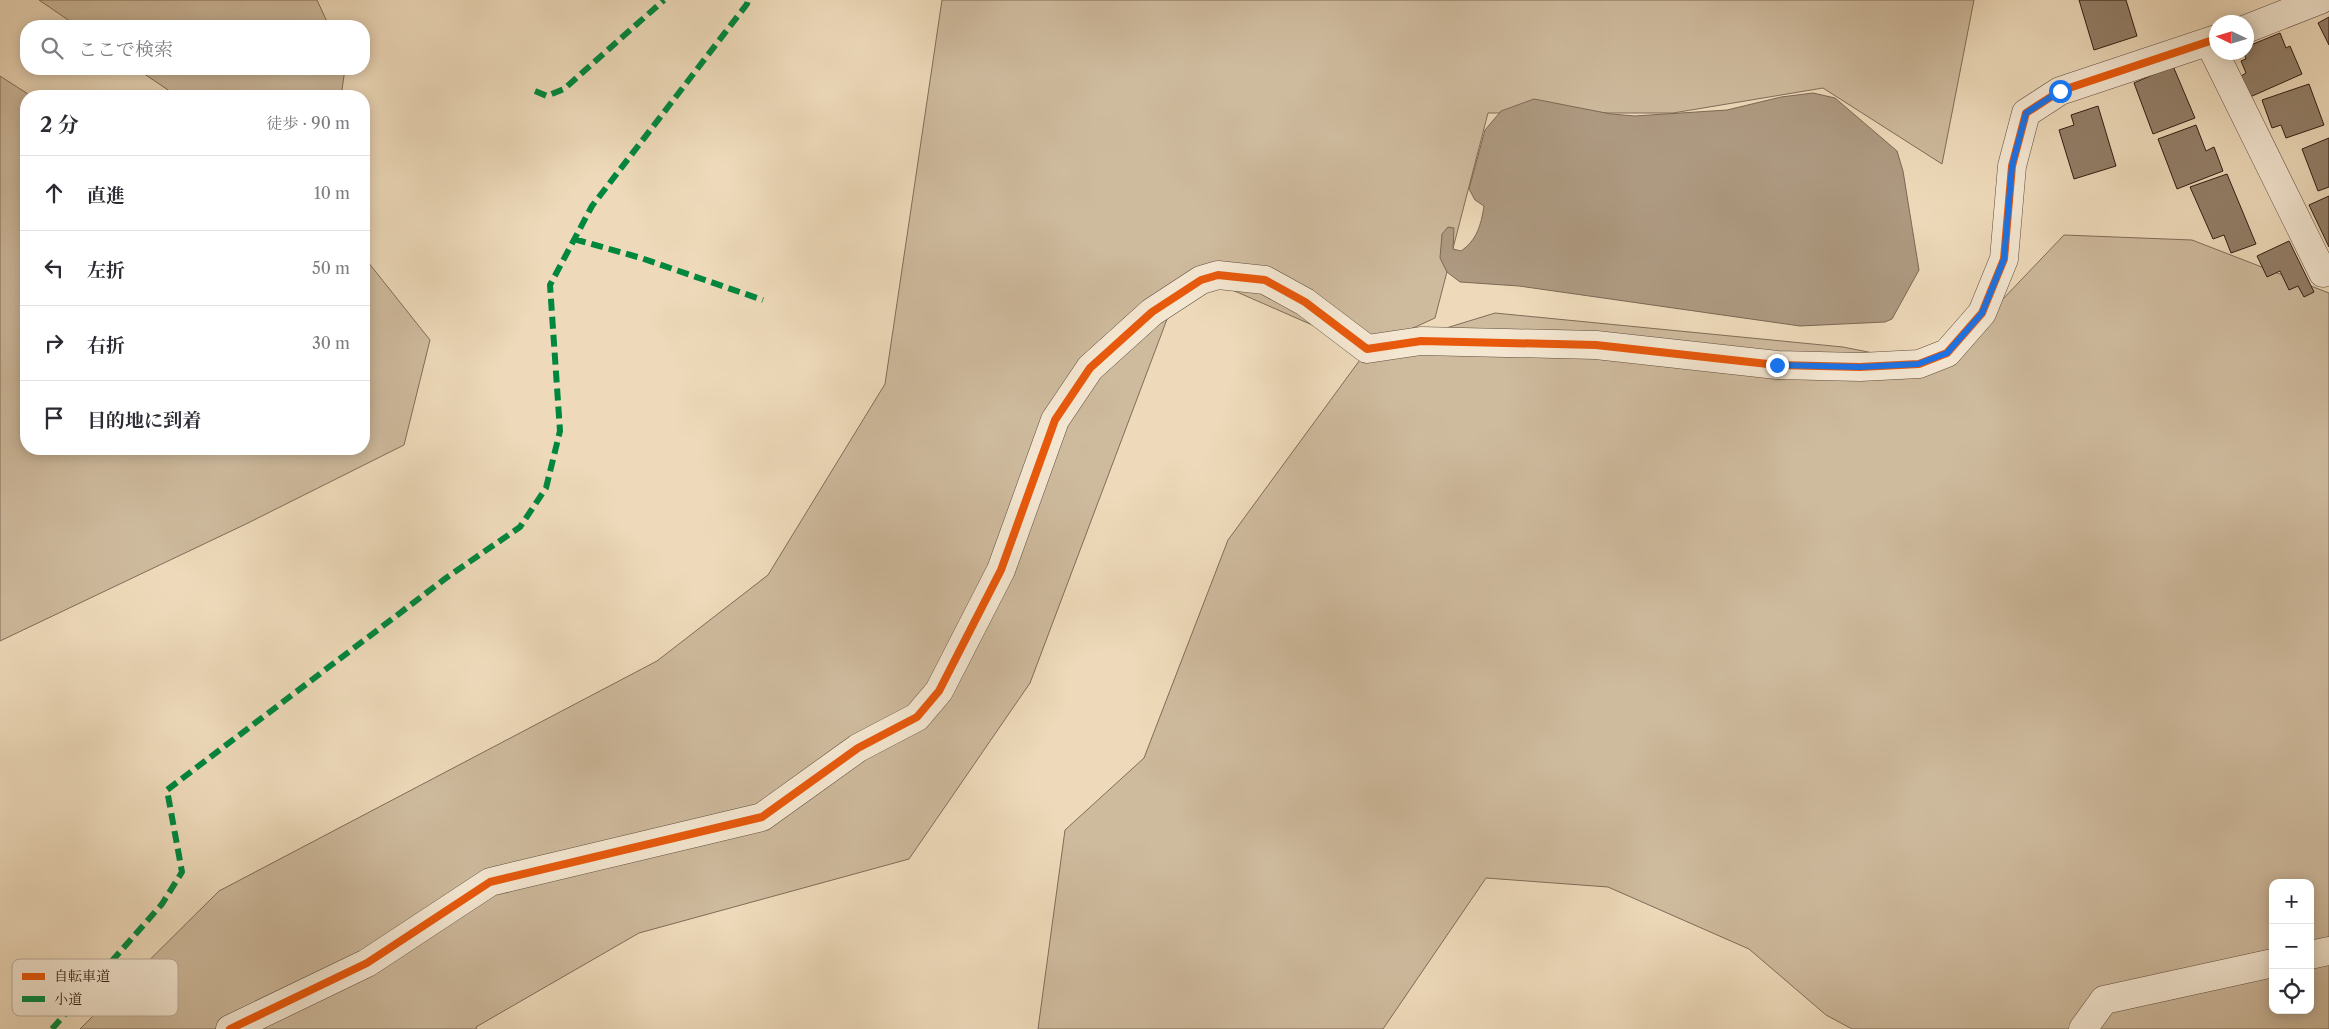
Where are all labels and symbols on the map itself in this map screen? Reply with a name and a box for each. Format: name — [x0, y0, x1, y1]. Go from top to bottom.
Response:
north arrow — [2209, 15, 2254, 60]
route start — [2049, 80, 2072, 103]
route end — [1766, 354, 1789, 377]
legend — [12, 959, 178, 1016]
text: 自転車道 — [54, 967, 110, 985]
text: 小道 — [54, 990, 82, 1008]

